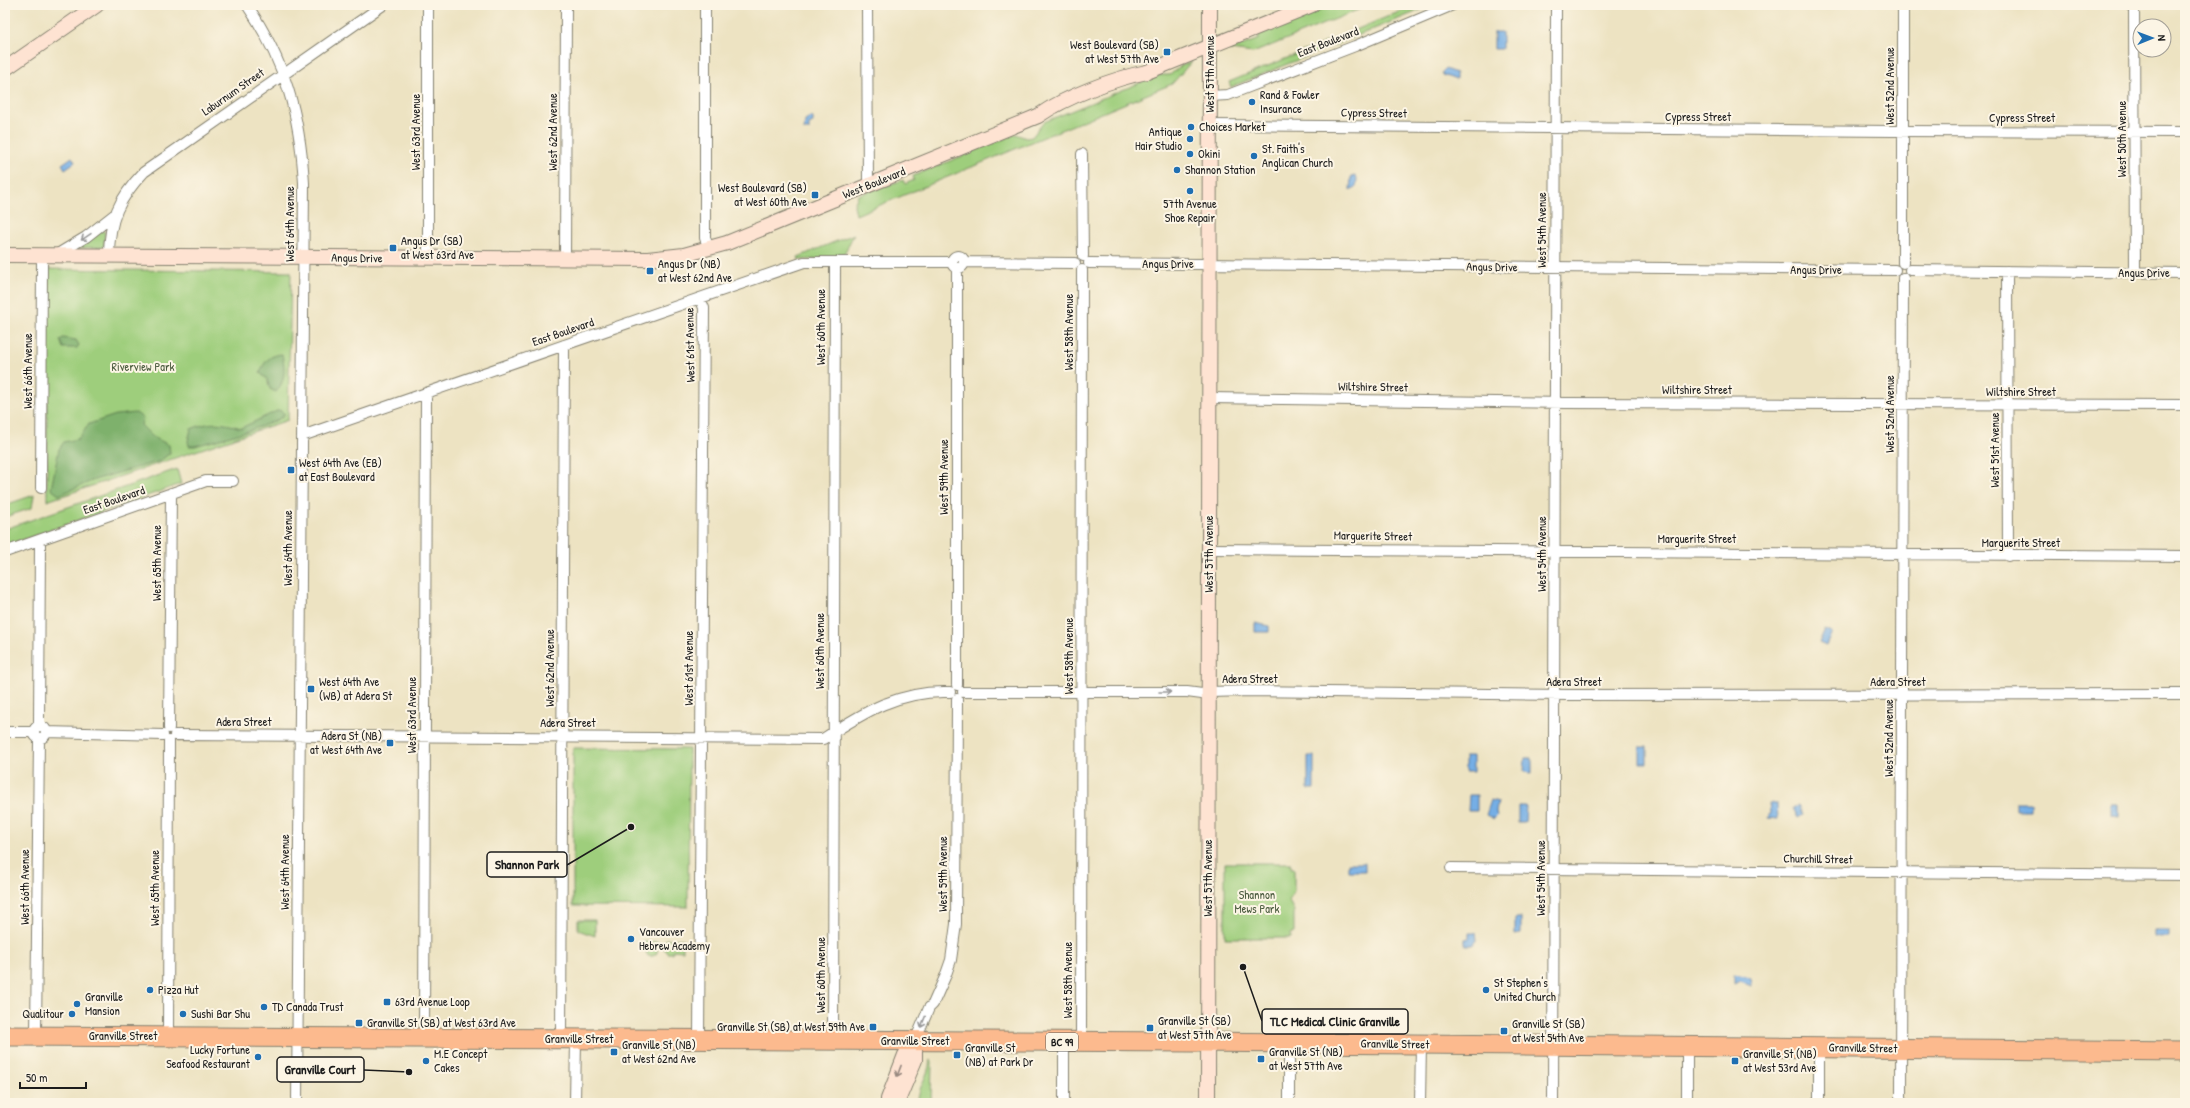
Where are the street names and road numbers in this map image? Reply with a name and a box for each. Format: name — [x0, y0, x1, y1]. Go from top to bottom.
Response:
street label: East Boulevard — [1295, 22, 1361, 61]
street label: West 57th Avenue — [1201, 35, 1218, 113]
street label: West 52nd Avenue — [1881, 47, 1898, 125]
street label: Laburnum Street — [198, 63, 268, 119]
street label: West 62nd Avenue — [544, 93, 561, 171]
street label: West 63rd Avenue — [407, 94, 424, 170]
street label: West 50th Avenue — [2113, 101, 2130, 177]
street label: Cypress Street — [1341, 103, 1408, 122]
street label: Cypress Street — [1665, 108, 1732, 125]
street label: Cypress Street — [1989, 109, 2056, 126]
street label: West Boulevard — [840, 162, 908, 203]
street label: West 64th Avenue — [281, 186, 298, 262]
street label: West 54th Avenue — [1533, 192, 1550, 268]
street label: Angus Drive — [331, 249, 383, 266]
street label: Angus Drive — [1142, 255, 1194, 272]
street label: Angus Drive — [1466, 258, 1518, 275]
street label: Angus Drive — [1790, 261, 1842, 278]
street label: Angus Drive — [2118, 264, 2170, 281]
street label: West 60th Avenue — [812, 289, 829, 365]
street label: West 58th Avenue — [1060, 294, 1077, 370]
street label: West 61st Avenue — [680, 307, 699, 383]
street label: East Boulevard — [530, 313, 596, 350]
street label: West 66th Avenue — [19, 333, 36, 409]
street label: West 52nd Avenue — [1881, 375, 1898, 453]
street label: Wiltshire Street — [1338, 377, 1409, 396]
street label: Wiltshire Street — [1662, 381, 1733, 398]
street label: Wiltshire Street — [1986, 383, 2057, 400]
street label: West 51st Avenue — [1986, 412, 2003, 488]
street label: West 59th Avenue — [935, 439, 952, 515]
street label: East Boulevard — [81, 481, 147, 518]
street label: West 64th Avenue — [279, 510, 296, 586]
street label: West 57th Avenue — [1200, 515, 1217, 593]
street label: West 54th Avenue — [1533, 516, 1550, 592]
street label: West 65th Avenue — [148, 525, 165, 601]
street label: Marguerite Street — [1334, 526, 1413, 545]
street label: Marguerite Street — [1658, 530, 1737, 547]
street label: Marguerite Street — [1982, 534, 2061, 551]
street label: West 60th Avenue — [811, 613, 828, 689]
street label: West 58th Avenue — [1060, 618, 1077, 694]
street label: West 62nd Avenue — [541, 629, 558, 707]
street label: West 61st Avenue — [680, 630, 697, 705]
street label: Adera Street — [1222, 670, 1279, 687]
street label: Adera Street — [1546, 673, 1603, 690]
street label: Adera Street — [1870, 673, 1927, 690]
street label: West 63rd Avenue — [403, 677, 420, 753]
street label: West 52nd Avenue — [1880, 699, 1897, 777]
street label: Adera Street — [216, 713, 273, 730]
street label: Adera Street — [540, 714, 597, 731]
street label: West 64th Avenue — [276, 834, 293, 910]
street label: West 59th Avenue — [934, 836, 951, 912]
street label: West 57th Avenue — [1199, 839, 1216, 917]
street label: West 54th Avenue — [1532, 840, 1549, 916]
street label: West 66th Avenue — [16, 849, 33, 925]
street label: Churchill Street — [1783, 849, 1854, 868]
street label: West 65th Avenue — [146, 850, 163, 926]
street label: West 60th Avenue — [812, 937, 829, 1013]
street label: West 58th Avenue — [1059, 942, 1076, 1018]
street label: Granville Street — [89, 1027, 158, 1044]
street label: Granville Street — [545, 1030, 614, 1047]
street label: Granville Street — [881, 1032, 950, 1049]
road number: BC 99 — [1046, 1033, 1078, 1051]
street label: Granville Street — [1361, 1034, 1430, 1053]
street label: Granville Street — [1829, 1038, 1898, 1057]

